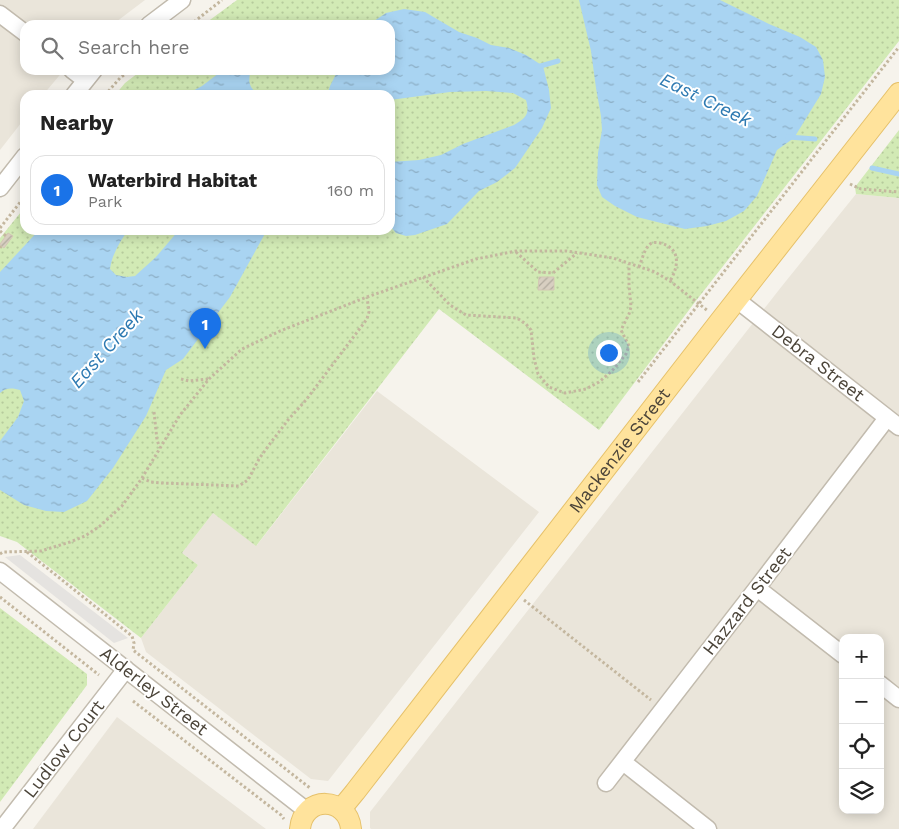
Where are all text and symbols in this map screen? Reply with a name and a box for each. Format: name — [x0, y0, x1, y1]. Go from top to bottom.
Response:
search box — [20, 20, 395, 75]
icon: search — [38, 34, 66, 62]
text: Search here — [78, 36, 189, 59]
water label: East Creek — [656, 67, 756, 132]
text: Nearby — [40, 110, 113, 135]
text: Waterbird Habitat — [88, 169, 257, 192]
text: 1 — [54, 181, 60, 200]
text: 160 m — [327, 181, 374, 200]
text: Park — [88, 192, 122, 211]
water label: East Creek — [65, 303, 148, 393]
pin: 1 — [189, 308, 221, 349]
street label: Debra Street — [768, 320, 869, 406]
your location — [596, 340, 622, 366]
street label: Mackenzie Street — [564, 383, 674, 517]
street label: Hazzard Street — [698, 542, 796, 659]
map controls — [839, 634, 884, 814]
button: + — [839, 634, 884, 679]
street label: Alderley Street — [96, 642, 213, 739]
button: − — [839, 679, 884, 724]
street label: Ludlow Court — [19, 695, 109, 802]
button: locate — [839, 724, 884, 769]
button: layers — [839, 769, 884, 814]

